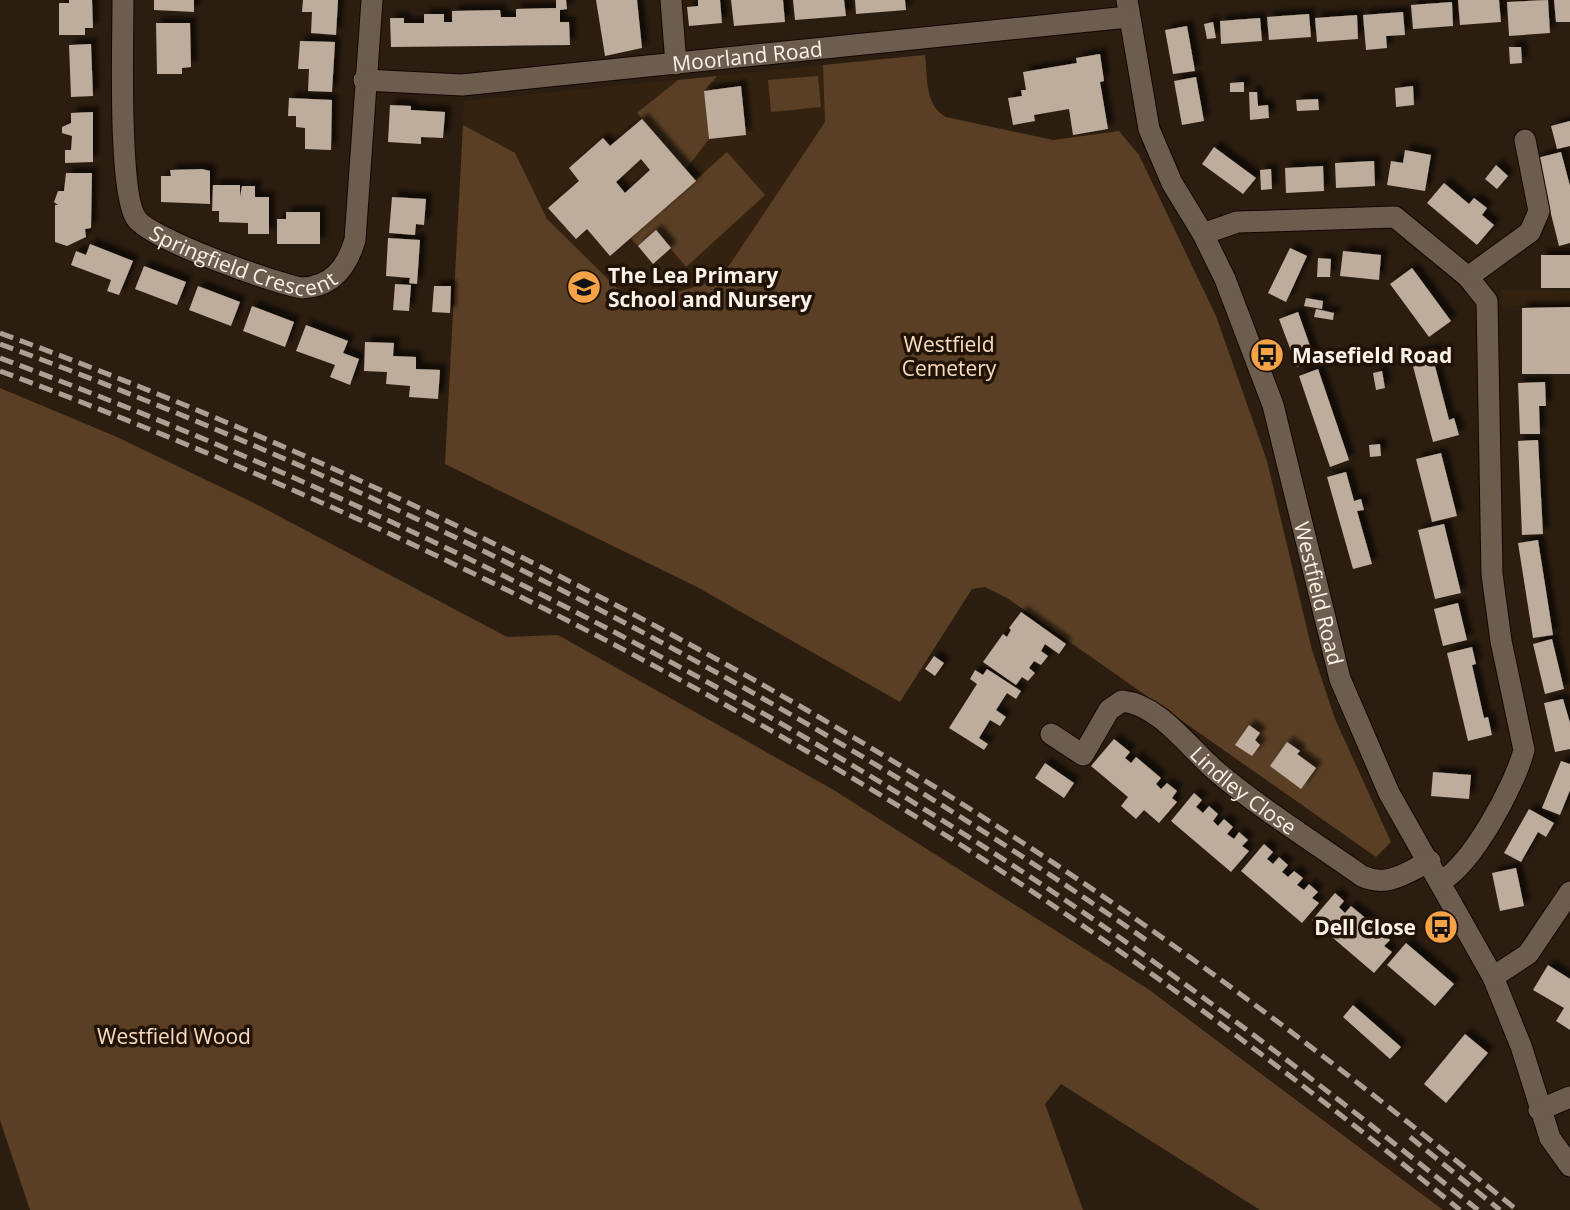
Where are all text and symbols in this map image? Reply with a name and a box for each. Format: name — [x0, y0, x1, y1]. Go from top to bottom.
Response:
street label: Moorland Road — [671, 34, 824, 77]
street label: Springfield Crescent — [145, 218, 343, 302]
place label: The Lea Primary School and Nursery — [608, 261, 812, 313]
school or university icon: The Lea Primary School and Nursery — [565, 268, 603, 306]
park label: Westfield Cemetery — [902, 330, 997, 382]
bus stop icon: Masefield Road — [1248, 336, 1286, 374]
place label: Masefield Road — [1292, 341, 1452, 369]
street label: Westfield Road — [1288, 519, 1350, 668]
street label: Lindley Close — [1184, 740, 1302, 841]
bus stop icon: Dell Close — [1422, 908, 1460, 946]
place label: Dell Close — [1314, 913, 1416, 941]
park label: Westfield Wood — [97, 1022, 251, 1050]

